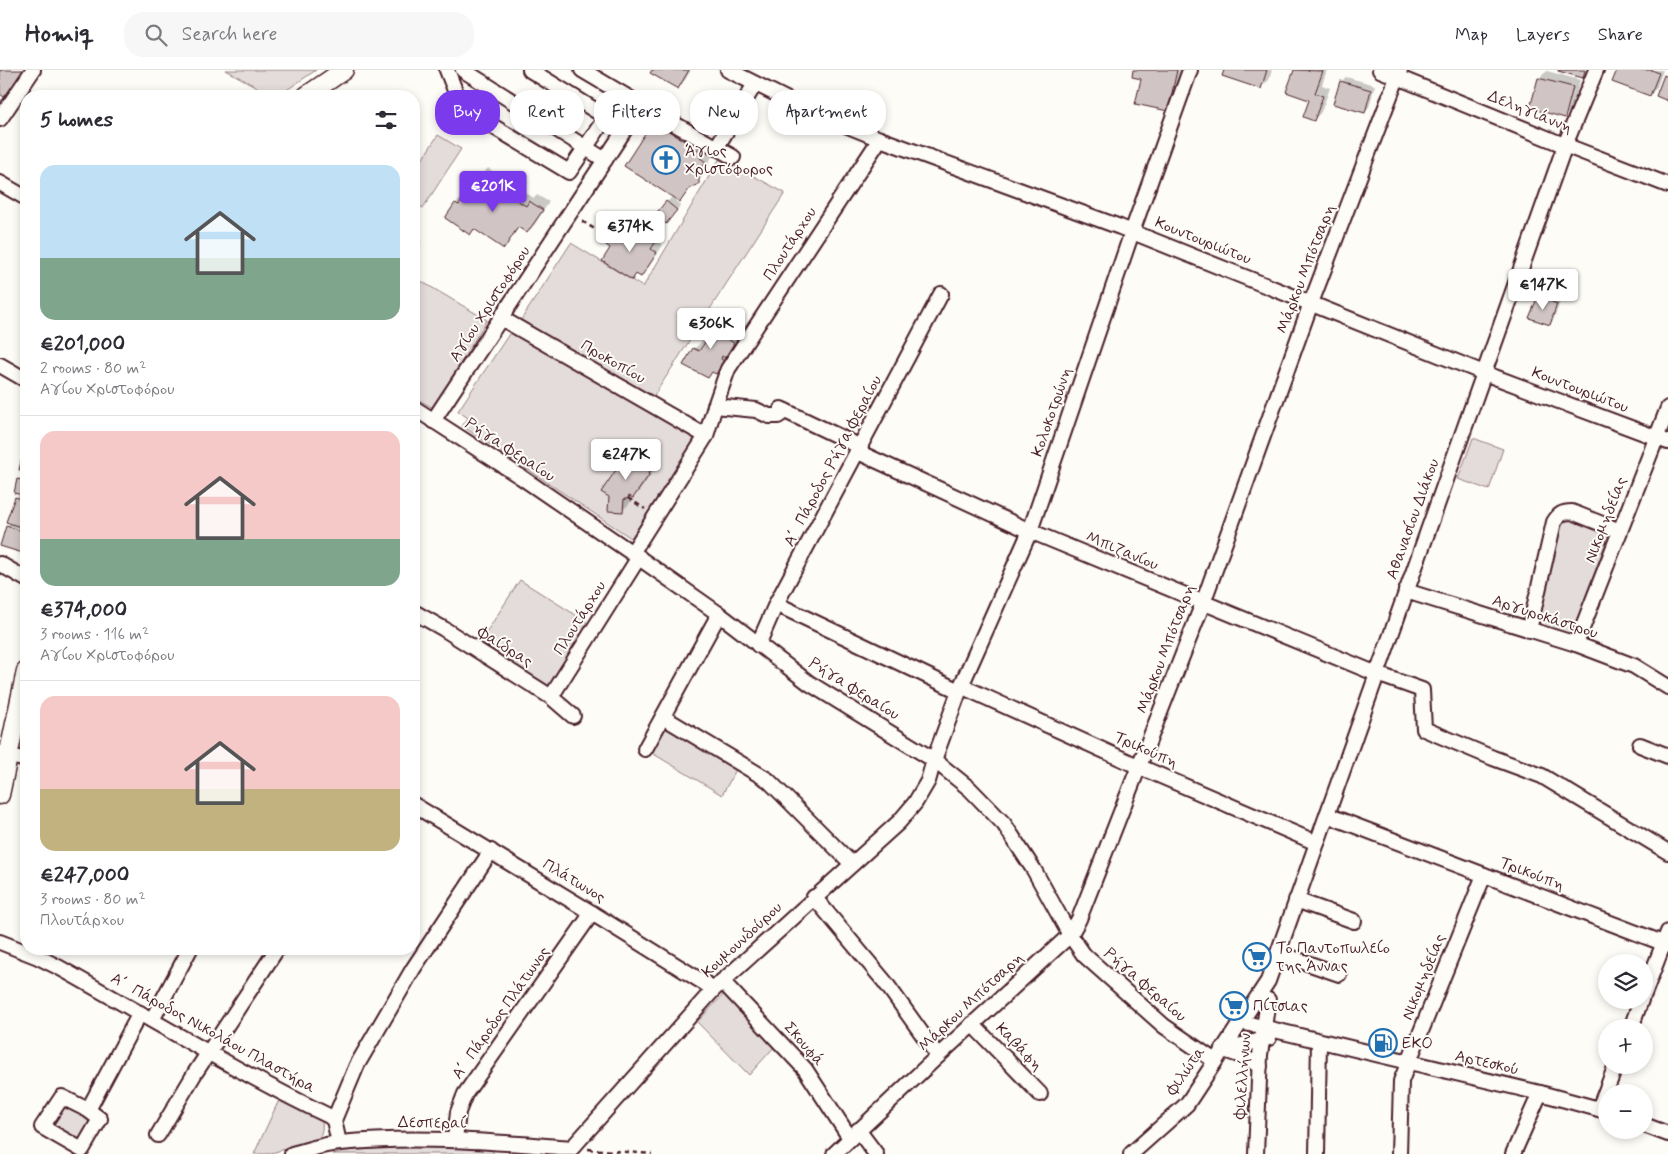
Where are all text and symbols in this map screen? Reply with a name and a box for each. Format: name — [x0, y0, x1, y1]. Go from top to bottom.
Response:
search box — [124, 12, 474, 57]
text: Homiq — [25, 19, 94, 50]
icon: search — [142, 21, 170, 49]
text: Search here — [182, 22, 277, 47]
text: Map — [1455, 23, 1488, 47]
text: Layers — [1516, 23, 1570, 47]
text: Share — [1598, 23, 1643, 47]
street label: Δεληγιάννη — [1485, 86, 1575, 138]
chip: Buy — [435, 90, 500, 135]
chip: Rent — [510, 90, 584, 135]
chip: Filters — [594, 90, 680, 135]
chip: New — [690, 90, 758, 135]
chip: Apartment — [768, 90, 886, 135]
text: 5 homes — [40, 106, 113, 134]
icon: filters — [372, 106, 400, 134]
place label: Άγιος Χριστόφορος — [685, 141, 773, 180]
church icon: Άγιος Χριστόφορος — [651, 145, 681, 175]
pin: €201K — [458, 170, 528, 213]
text: €201K — [470, 176, 516, 197]
icon: home — [175, 198, 265, 288]
street label: Μάρκου Μπότσαρη — [1272, 201, 1340, 337]
street label: Πλουτάρχου — [758, 203, 822, 285]
pin: €374K — [595, 210, 665, 253]
street label: Κουντουριώτου — [1152, 212, 1254, 270]
text: €374K — [607, 216, 653, 237]
street label: Αγίου Χριστοφόρου — [445, 242, 535, 366]
pin: €147K — [1508, 268, 1578, 311]
text: €147K — [1519, 274, 1567, 295]
pin: €306K — [676, 308, 746, 350]
text: €306K — [688, 313, 734, 334]
text: €201,000 — [40, 330, 125, 358]
street label: Προκοπίου — [577, 335, 649, 389]
text: 2 rooms · 80 m² — [40, 358, 146, 379]
street label: Κουντουριώτου — [1529, 362, 1631, 418]
street label: Κολοκοτρώνη — [1027, 365, 1077, 459]
street label: Α΄ Πάροδος Ρήγα Φεραίου — [779, 372, 887, 550]
text: Αγίου Χριστοφόρου — [40, 379, 174, 400]
street label: Ρήγα Φεραίου — [461, 413, 559, 487]
pin: €247K — [591, 438, 661, 481]
text: €247K — [602, 444, 650, 465]
street label: Αθανασίου Διάκου — [1381, 456, 1445, 582]
icon: home — [175, 463, 265, 553]
street label: Νικομηδείας — [1580, 474, 1632, 566]
street label: Μπιζανίου — [1083, 526, 1161, 576]
street label: Πλουτάρχου — [549, 577, 611, 659]
street label: Μάρκου Μπότσαρη — [1132, 581, 1200, 717]
street label: Αργυροκάστρου — [1489, 590, 1601, 644]
text: €374,000 — [40, 596, 127, 624]
street label: Φαίδρας — [473, 621, 537, 672]
text: 3 rooms · 116 m² — [40, 624, 149, 645]
text: Αγίου Χριστοφόρου — [40, 645, 174, 666]
street label: Ρήγα Φεραίου — [805, 653, 903, 725]
street label: Τρικούπη — [1111, 727, 1181, 773]
icon: home — [175, 728, 265, 818]
street label: Τρικούπη — [1497, 852, 1567, 896]
street label: Πλάτωνος — [539, 854, 609, 908]
text: €247,000 — [40, 861, 129, 889]
text: 3 rooms · 80 m² — [40, 889, 146, 910]
street label: Κουμουνδούρου — [697, 897, 787, 983]
text: Πλουτάρχου — [40, 910, 124, 931]
street label: Νικομηδείας — [1397, 931, 1451, 1023]
place label: Το Παντοπωλείο της Άννας — [1275, 938, 1390, 977]
street label: Α΄ Πάροδος Πλάτωνος — [447, 942, 555, 1084]
supermarket icon: Το Παντοπωλείο της Άννας — [1242, 942, 1272, 972]
street label: Ρήγα Φεραίου — [1099, 943, 1191, 1027]
street label: Μάρκου Μπότσαρη — [914, 948, 1028, 1056]
map controls — [1598, 954, 1653, 1139]
button: layers — [1598, 954, 1653, 1009]
street label: Α΄ Πάροδος Νικολάου Πλαστήρα — [107, 968, 319, 1098]
supermarket icon: Πίτσιας — [1219, 991, 1249, 1021]
place label: Πίτσιας — [1253, 996, 1308, 1017]
street label: Σκουφά — [779, 1018, 829, 1070]
street label: Καβάφη — [991, 1018, 1047, 1076]
button: + — [1598, 1019, 1653, 1074]
fuel station icon: ΕΚΟ — [1368, 1028, 1398, 1058]
street label: Φιλελλήνων — [1229, 1032, 1256, 1121]
place label: ΕΚΟ — [1402, 1033, 1433, 1054]
street label: Φιλώτα — [1161, 1042, 1210, 1100]
street label: Αρτεσκού — [1453, 1045, 1521, 1081]
button: − — [1598, 1084, 1653, 1139]
street label: Δεσπεραί — [398, 1112, 466, 1134]

